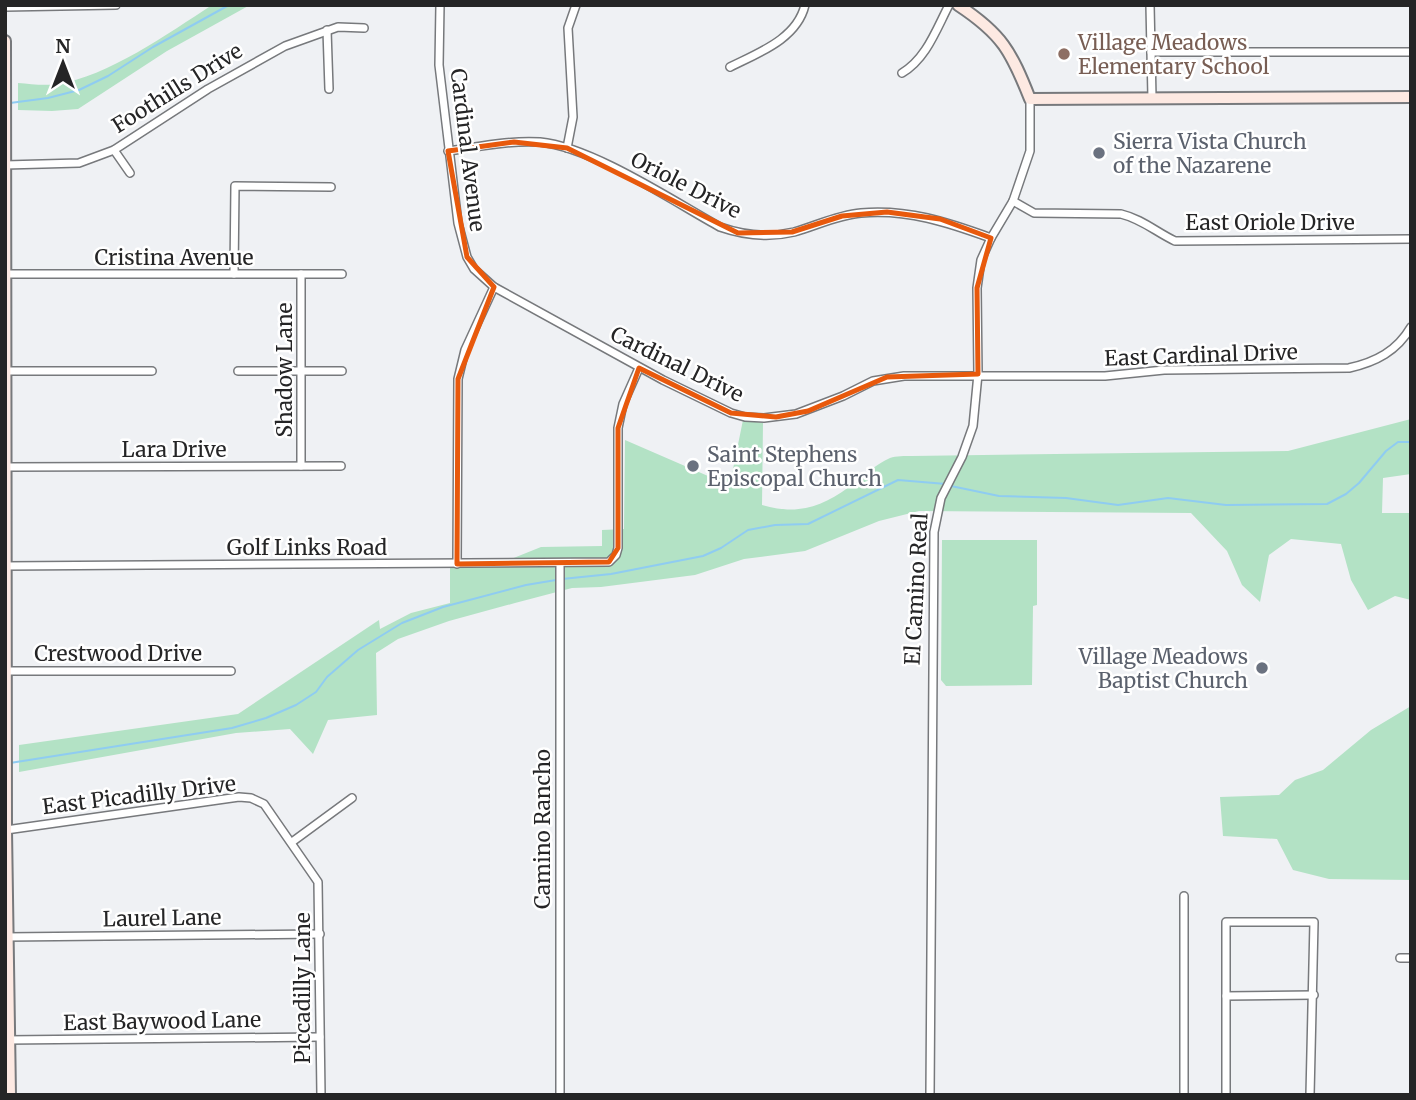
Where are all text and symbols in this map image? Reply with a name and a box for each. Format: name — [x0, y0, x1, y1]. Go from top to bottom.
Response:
north arrow — [28, 28, 98, 98]
place label: Village Meadows Elementary School — [1077, 29, 1270, 80]
text: N — [55, 34, 71, 58]
street label: Foothills Drive — [107, 37, 247, 139]
marker: Village Meadows Elementary School — [1056, 46, 1072, 62]
street label: Cardinal Avenue — [445, 67, 491, 233]
place label: Sierra Vista Church of the Nazarene — [1113, 128, 1307, 179]
marker: Sierra Vista Church of the Nazarene — [1091, 145, 1107, 161]
street label: Oriole Drive — [626, 146, 746, 224]
street label: East Oriole Drive — [1185, 209, 1355, 236]
street label: Cristina Avenue — [94, 244, 254, 271]
street label: Shadow Lane — [271, 302, 298, 438]
street label: Cardinal Drive — [606, 320, 748, 408]
street label: East Cardinal Drive — [1104, 338, 1298, 372]
street label: Lara Drive — [122, 436, 227, 463]
place label: Saint Stephens Episcopal Church — [707, 441, 882, 492]
marker: Saint Stephens Episcopal Church — [685, 458, 701, 474]
street label: El Camino Real — [899, 512, 933, 666]
street label: Golf Links Road — [227, 534, 387, 561]
street label: Crestwood Drive — [34, 640, 202, 667]
place label: Village Meadows Baptist Church — [1078, 643, 1248, 694]
marker: Village Meadows Baptist Church — [1254, 660, 1270, 676]
street label: Camino Rancho — [529, 749, 556, 909]
street label: East Picadilly Drive — [41, 770, 237, 820]
street label: Laurel Lane — [102, 903, 222, 933]
street label: Piccadilly Lane — [289, 912, 316, 1064]
street label: East Baywood Lane — [63, 1006, 261, 1036]

